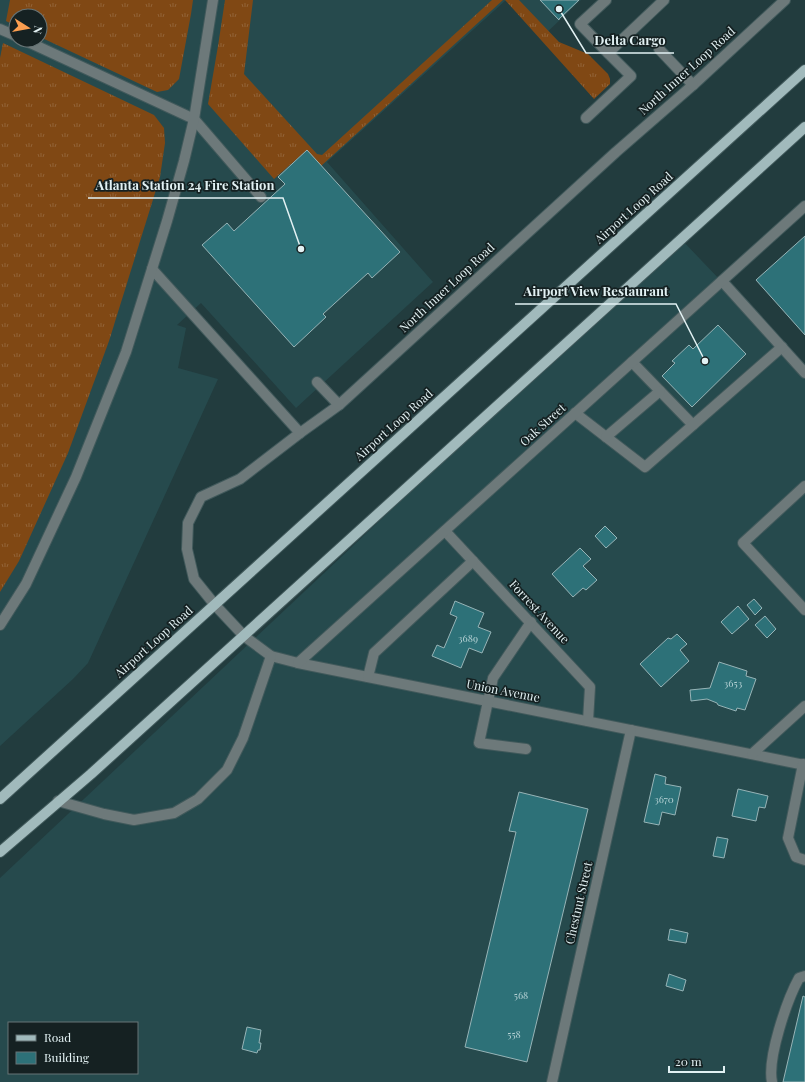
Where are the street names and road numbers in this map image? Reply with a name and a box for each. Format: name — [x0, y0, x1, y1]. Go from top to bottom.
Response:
street label: North Inner Loop Road — [635, 23, 738, 118]
street label: Airport Loop Road — [590, 168, 676, 247]
street label: North Inner Loop Road — [395, 239, 497, 336]
street label: Airport Loop Road — [350, 385, 436, 464]
street label: Oak Street — [516, 399, 569, 449]
street label: Forrest Avenue — [506, 576, 573, 646]
street label: Airport Loop Road — [110, 602, 196, 681]
street label: Union Avenue — [465, 675, 541, 705]
street label: Chestnut Street — [561, 859, 595, 946]

